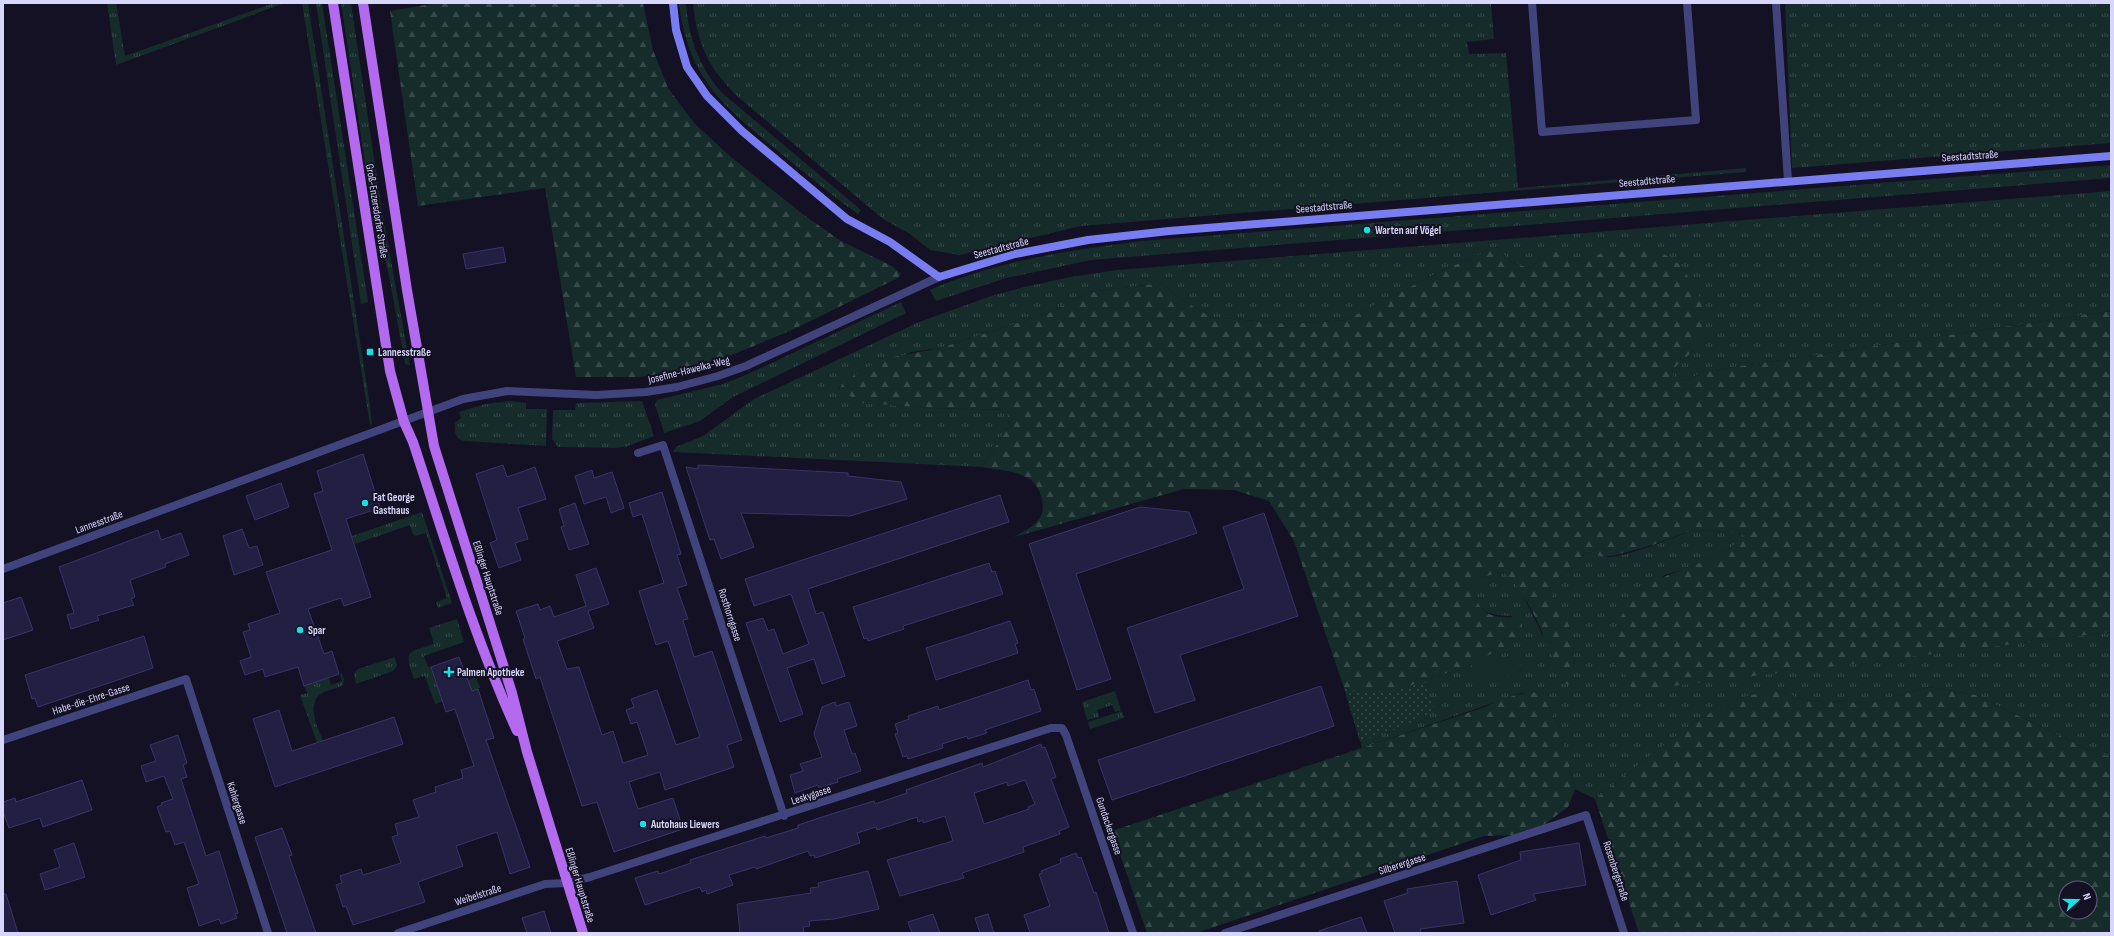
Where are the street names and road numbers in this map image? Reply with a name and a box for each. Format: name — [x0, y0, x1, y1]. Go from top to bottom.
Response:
street label: Seestadtstraße — [1941, 148, 1999, 164]
street label: Groß-Enzersdorfer Straße — [363, 163, 391, 259]
street label: Seestadtstraße — [1618, 172, 1676, 190]
street label: Seestadtstraße — [1295, 198, 1353, 216]
street label: Seestadtstraße — [972, 234, 1030, 262]
street label: Josefine-Hawelka-Weg — [646, 353, 732, 387]
street label: Lannesstraße — [73, 507, 125, 537]
street label: Eßlinger Hauptstraße — [470, 539, 506, 617]
street label: Rosthorngasse — [715, 587, 745, 643]
street label: Habe-die-Ehre-Gasse — [51, 680, 131, 718]
street label: Kahlergasse — [224, 780, 250, 826]
street label: Leskygasse — [789, 782, 833, 808]
street label: Gundackergasse — [1093, 796, 1125, 856]
street label: Rosenbergstraße — [1600, 839, 1632, 903]
street label: Eßlinger Hauptstraße — [562, 846, 598, 924]
street label: Silberergasse — [1377, 850, 1427, 878]
street label: Weibelstraße — [453, 881, 503, 909]

